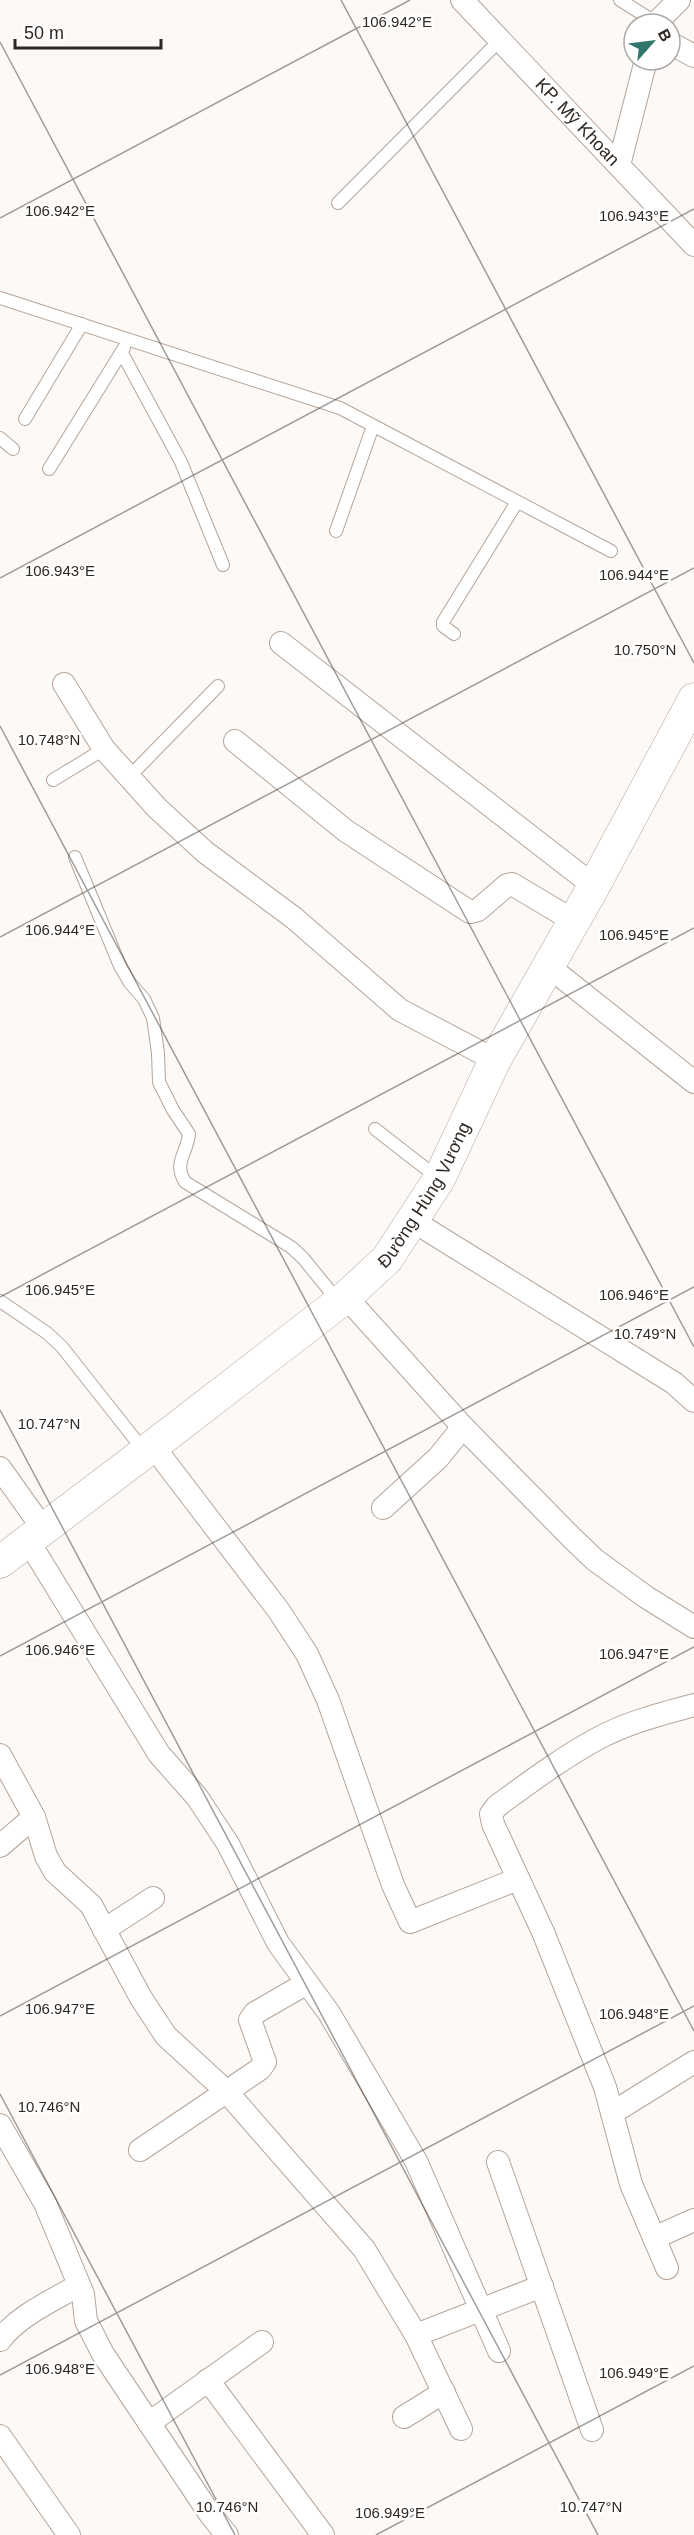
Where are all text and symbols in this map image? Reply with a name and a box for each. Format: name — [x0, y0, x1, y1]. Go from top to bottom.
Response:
scale bar — [15, 12, 160, 50]
north arrow — [622, 12, 682, 72]
text: 106.942°E — [362, 13, 432, 30]
text: 50 m — [24, 23, 64, 43]
text: B — [655, 26, 675, 44]
street label: KP. Mỹ Khoan — [531, 74, 624, 170]
text: 106.942°E — [25, 202, 95, 219]
text: 106.943°E — [599, 207, 669, 224]
text: 106.943°E — [25, 562, 95, 579]
text: 106.944°E — [599, 566, 669, 583]
text: 10.750°N — [614, 641, 676, 658]
text: 10.748°N — [18, 731, 80, 748]
text: 106.944°E — [25, 921, 95, 938]
text: 106.945°E — [599, 926, 669, 943]
street label: Đường Hùng Vương — [374, 1119, 474, 1272]
text: 106.945°E — [25, 1281, 95, 1298]
text: 106.946°E — [599, 1286, 669, 1303]
text: 10.749°N — [614, 1325, 676, 1342]
text: 10.747°N — [18, 1415, 80, 1432]
text: 106.946°E — [25, 1641, 95, 1658]
text: 106.947°E — [599, 1645, 669, 1662]
text: 106.947°E — [25, 2000, 95, 2017]
text: 106.948°E — [599, 2005, 669, 2022]
text: 10.746°N — [18, 2098, 80, 2115]
text: 106.948°E — [25, 2360, 95, 2377]
text: 106.949°E — [599, 2364, 669, 2381]
text: 10.746°N — [196, 2498, 258, 2515]
text: 10.747°N — [560, 2498, 622, 2515]
text: 106.949°E — [355, 2504, 425, 2521]

